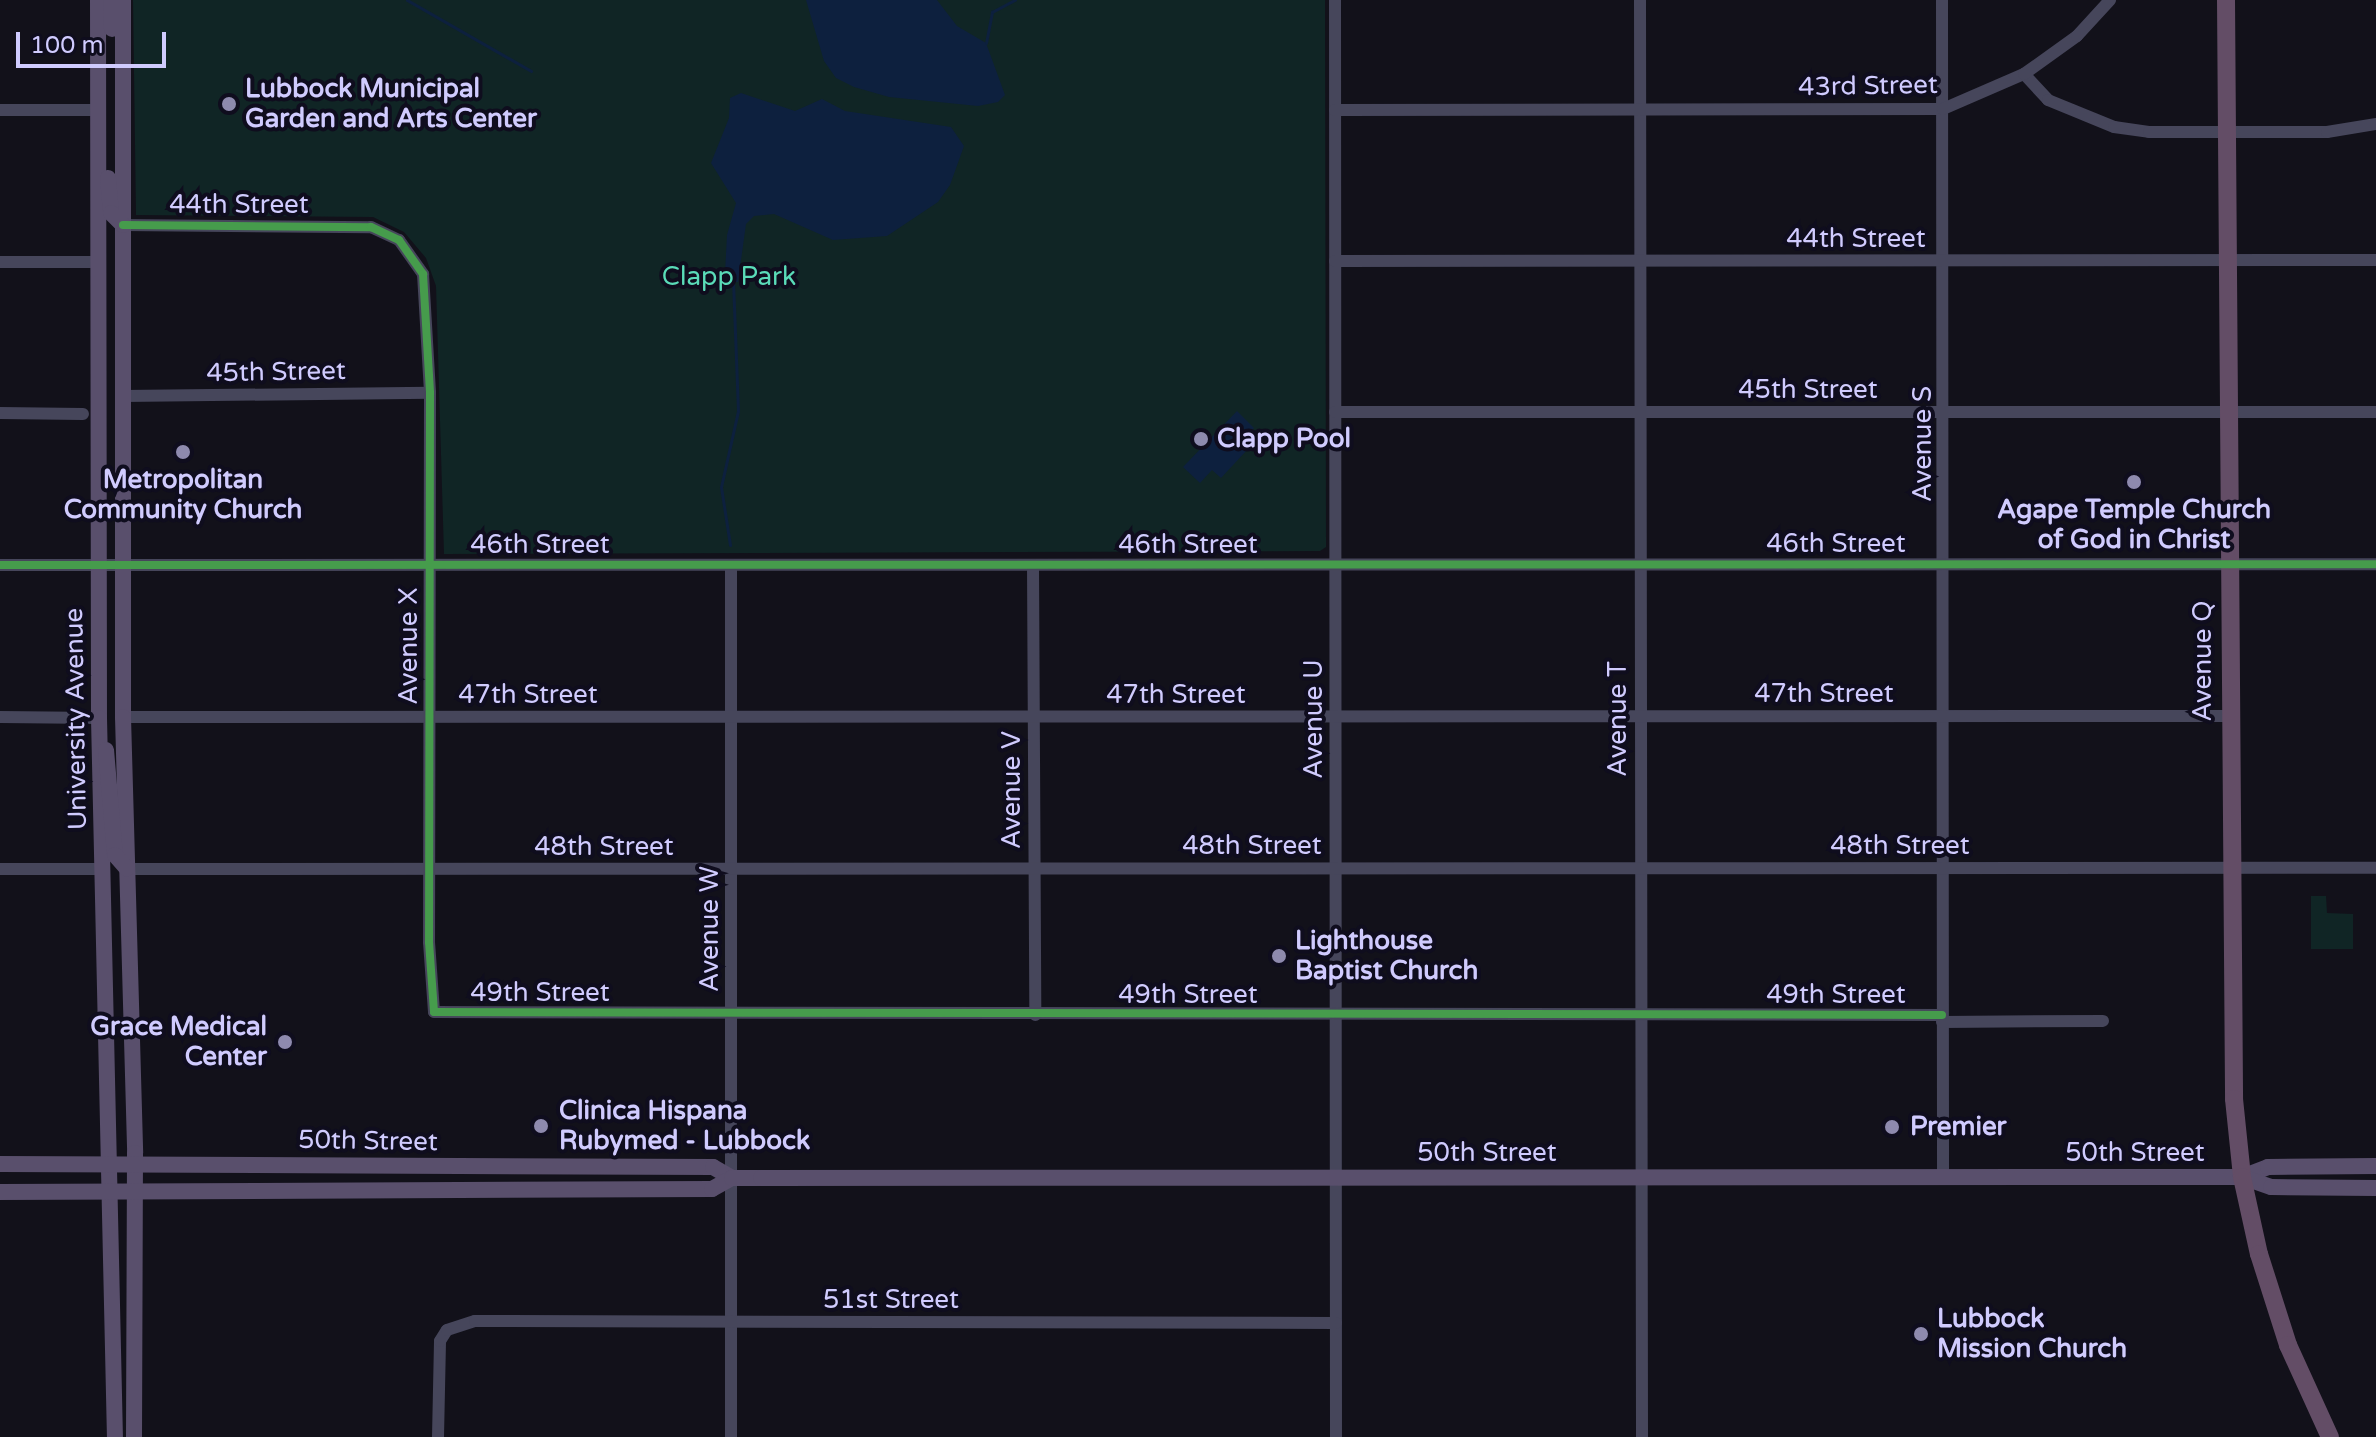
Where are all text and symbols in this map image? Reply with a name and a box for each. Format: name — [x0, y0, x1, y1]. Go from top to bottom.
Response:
scale bar — [20, 16, 170, 66]
text: 100 m — [30, 31, 104, 60]
street label: 43rd Street — [1798, 69, 1938, 103]
place label: Lubbock Municipal Garden and Arts Center — [245, 73, 537, 134]
marker: Lubbock Municipal Garden and Arts Center — [220, 95, 238, 113]
street label: 44th Street — [169, 189, 309, 221]
street label: 44th Street — [1786, 223, 1926, 255]
park label: Clapp Park — [662, 261, 796, 293]
street label: 45th Street — [206, 355, 346, 389]
street label: 45th Street — [1738, 374, 1878, 406]
street label: Avenue S — [1907, 386, 1939, 502]
place label: Clapp Pool — [1217, 423, 1351, 455]
marker: Clapp Pool — [1192, 430, 1210, 448]
marker: Metropolitan Community Church — [174, 443, 192, 461]
place label: Metropolitan Community Church — [64, 464, 302, 526]
marker: Agape Temple Church of God in Christ — [2125, 473, 2143, 491]
place label: Agape Temple Church of God in Christ — [1997, 494, 2271, 556]
street label: 46th Street — [1766, 528, 1906, 560]
street label: 46th Street — [470, 529, 610, 561]
street label: 46th Street — [1118, 529, 1258, 561]
street label: Avenue X — [393, 587, 425, 705]
street label: Avenue Q — [2187, 601, 2219, 721]
street label: University Avenue — [58, 608, 94, 830]
street label: Avenue U — [1298, 659, 1330, 779]
street label: Avenue T — [1602, 661, 1634, 777]
street label: 47th Street — [1754, 678, 1894, 710]
street label: 47th Street — [458, 679, 598, 711]
street label: 47th Street — [1106, 679, 1246, 711]
street label: Avenue V — [996, 731, 1028, 849]
street label: 48th Street — [1182, 830, 1322, 862]
street label: 48th Street — [1830, 830, 1970, 862]
street label: 48th Street — [534, 831, 674, 863]
street label: Avenue W — [694, 866, 726, 992]
place label: Lighthouse Baptist Church — [1295, 925, 1478, 986]
marker: Lighthouse Baptist Church — [1270, 947, 1288, 965]
street label: 49th Street — [470, 977, 610, 1009]
street label: 49th Street — [1118, 979, 1258, 1011]
street label: 49th Street — [1766, 979, 1906, 1011]
place label: Grace Medical Center — [90, 1011, 267, 1072]
marker: Grace Medical Center — [274, 1031, 296, 1053]
place label: Clinica Hispana Rubymed - Lubbock — [559, 1095, 810, 1156]
place label: Premier — [1910, 1111, 2007, 1143]
marker: Clinica Hispana Rubymed - Lubbock — [530, 1115, 552, 1137]
marker: Premier — [1881, 1116, 1903, 1138]
street label: 50th Street — [298, 1124, 438, 1158]
street label: 50th Street — [1417, 1137, 1557, 1169]
street label: 50th Street — [2065, 1137, 2205, 1169]
street label: 51st Street — [823, 1284, 959, 1316]
place label: Lubbock Mission Church — [1937, 1303, 2127, 1364]
marker: Lubbock Mission Church — [1912, 1325, 1930, 1343]

